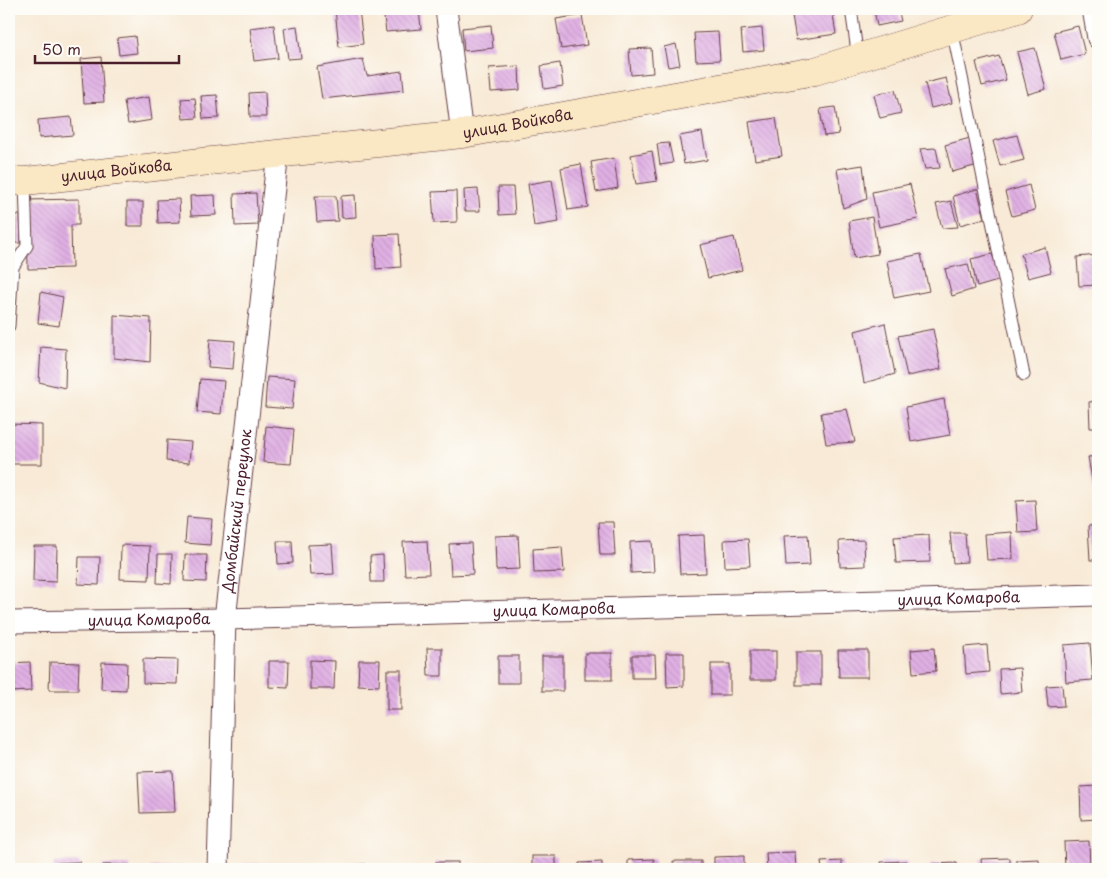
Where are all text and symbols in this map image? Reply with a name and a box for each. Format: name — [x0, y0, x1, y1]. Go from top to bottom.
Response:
scale bar — [35, 32, 179, 64]
text: 50 m — [42, 37, 81, 60]
street label: улица Войкова — [460, 101, 575, 144]
street label: улица Войкова — [60, 152, 174, 187]
street label: Домбайский переулок — [215, 428, 257, 595]
street label: улица Комарова — [897, 584, 1021, 611]
street label: улица Комарова — [492, 595, 616, 622]
street label: улица Комарова — [87, 606, 211, 631]

